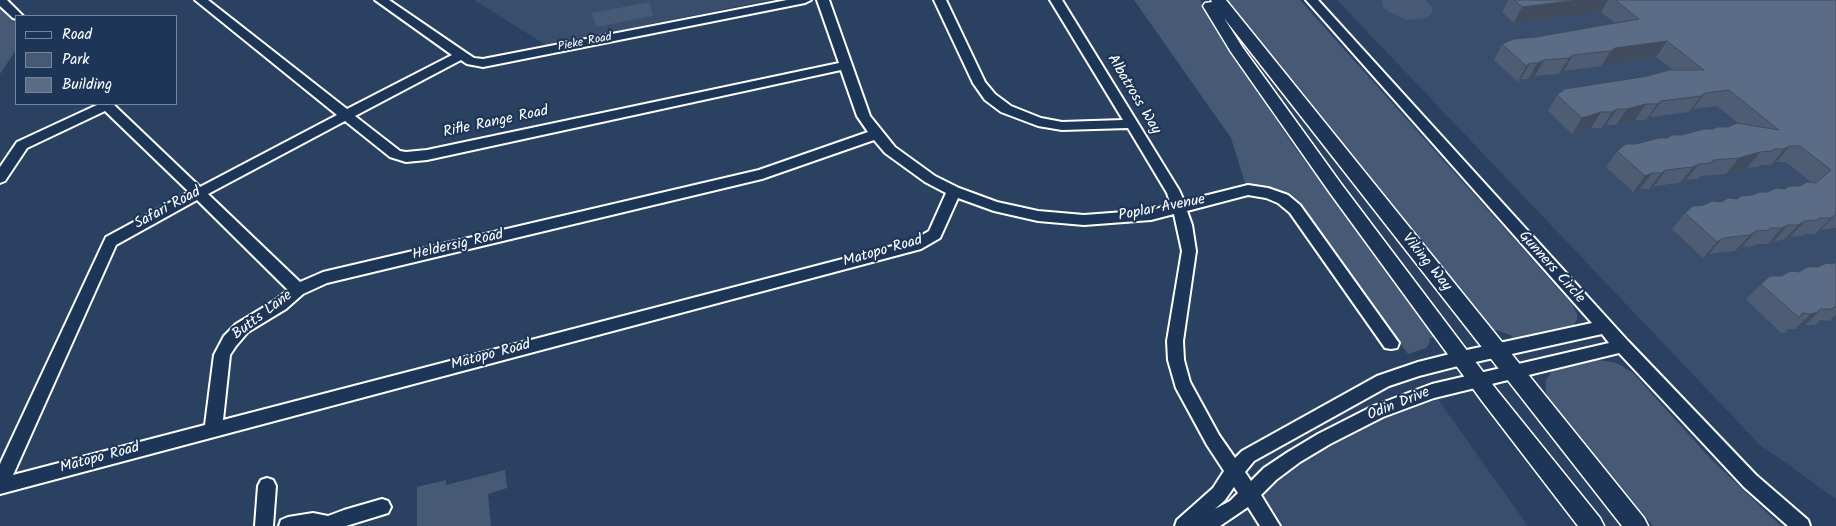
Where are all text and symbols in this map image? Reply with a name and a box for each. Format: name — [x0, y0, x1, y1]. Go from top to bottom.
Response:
legend — [15, 15, 178, 105]
text: Road — [62, 23, 92, 47]
street label: Pieke Road — [557, 31, 613, 55]
text: Park — [62, 48, 89, 72]
street label: Albatross Way — [1102, 52, 1164, 138]
text: Building — [62, 73, 112, 97]
street label: Rifle Range Road — [442, 103, 550, 143]
street label: Safari Road — [132, 184, 204, 234]
street label: Poplar Avenue — [1117, 192, 1207, 226]
street label: Heldersig Road — [411, 227, 505, 265]
street label: Gunners Circle — [1514, 228, 1588, 308]
street label: Viking Way — [1397, 230, 1455, 296]
street label: Matopo Road — [841, 232, 925, 272]
street label: Butts Lane — [229, 288, 297, 344]
street label: Matopo Road — [449, 337, 533, 375]
street label: Odin Drive — [1365, 384, 1433, 426]
street label: Matopo Road — [58, 440, 142, 478]

